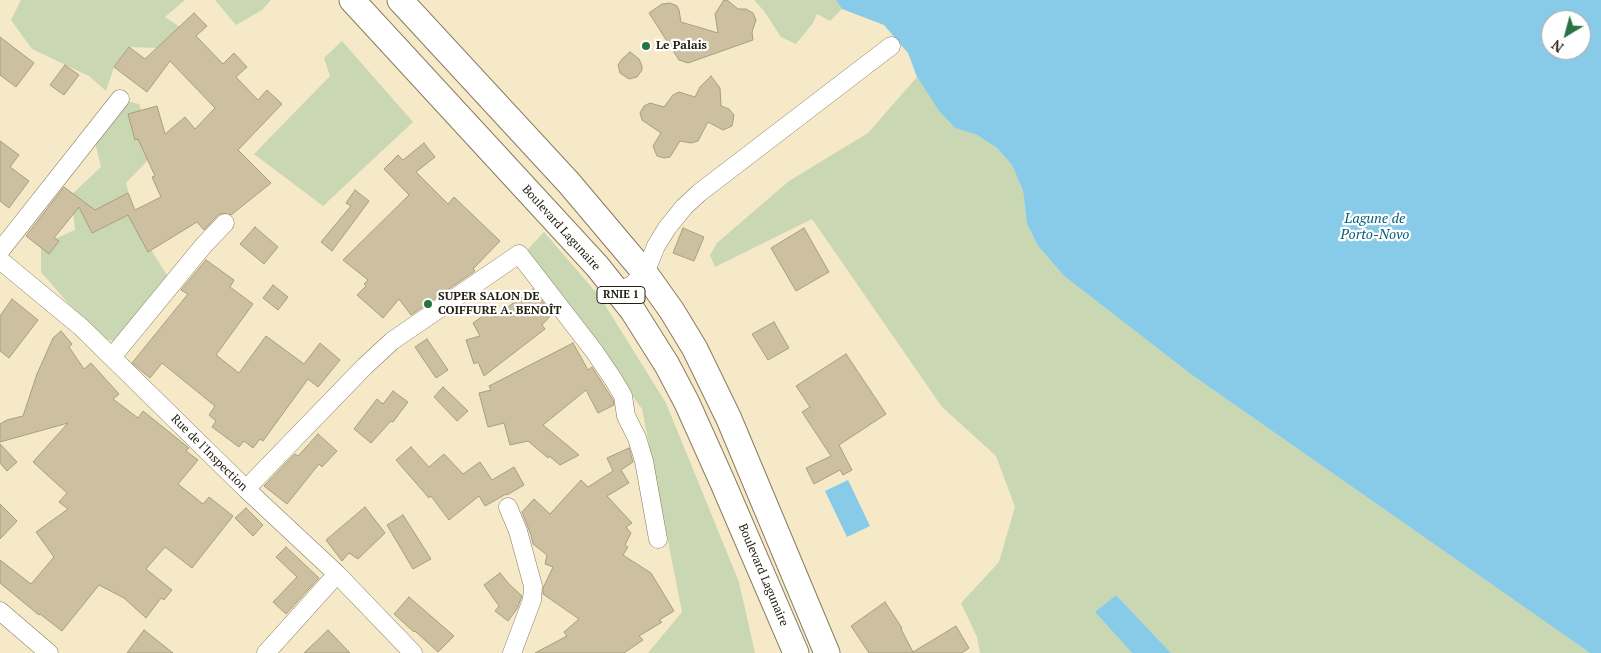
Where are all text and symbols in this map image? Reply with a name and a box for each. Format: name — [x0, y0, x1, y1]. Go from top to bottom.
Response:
north arrow — [1541, 10, 1591, 60]
text: N — [1547, 36, 1567, 57]
place label: Le Palais — [656, 39, 707, 53]
marker: Le Palais — [640, 40, 652, 52]
street label: Boulevard Lagunaire — [519, 182, 603, 274]
water label: Lagune de Porto-Novo — [1341, 211, 1409, 243]
road number: RNIE 1 — [597, 286, 645, 304]
place label: SUPER SALON DE COIFFURE A. BENOÎT — [438, 290, 561, 318]
marker: SUPER SALON DE COIFFURE A. BENOÎT — [422, 298, 434, 310]
street label: Rue de l'Inspection — [168, 412, 250, 494]
street label: Boulevard Lagunaire — [735, 522, 791, 628]

